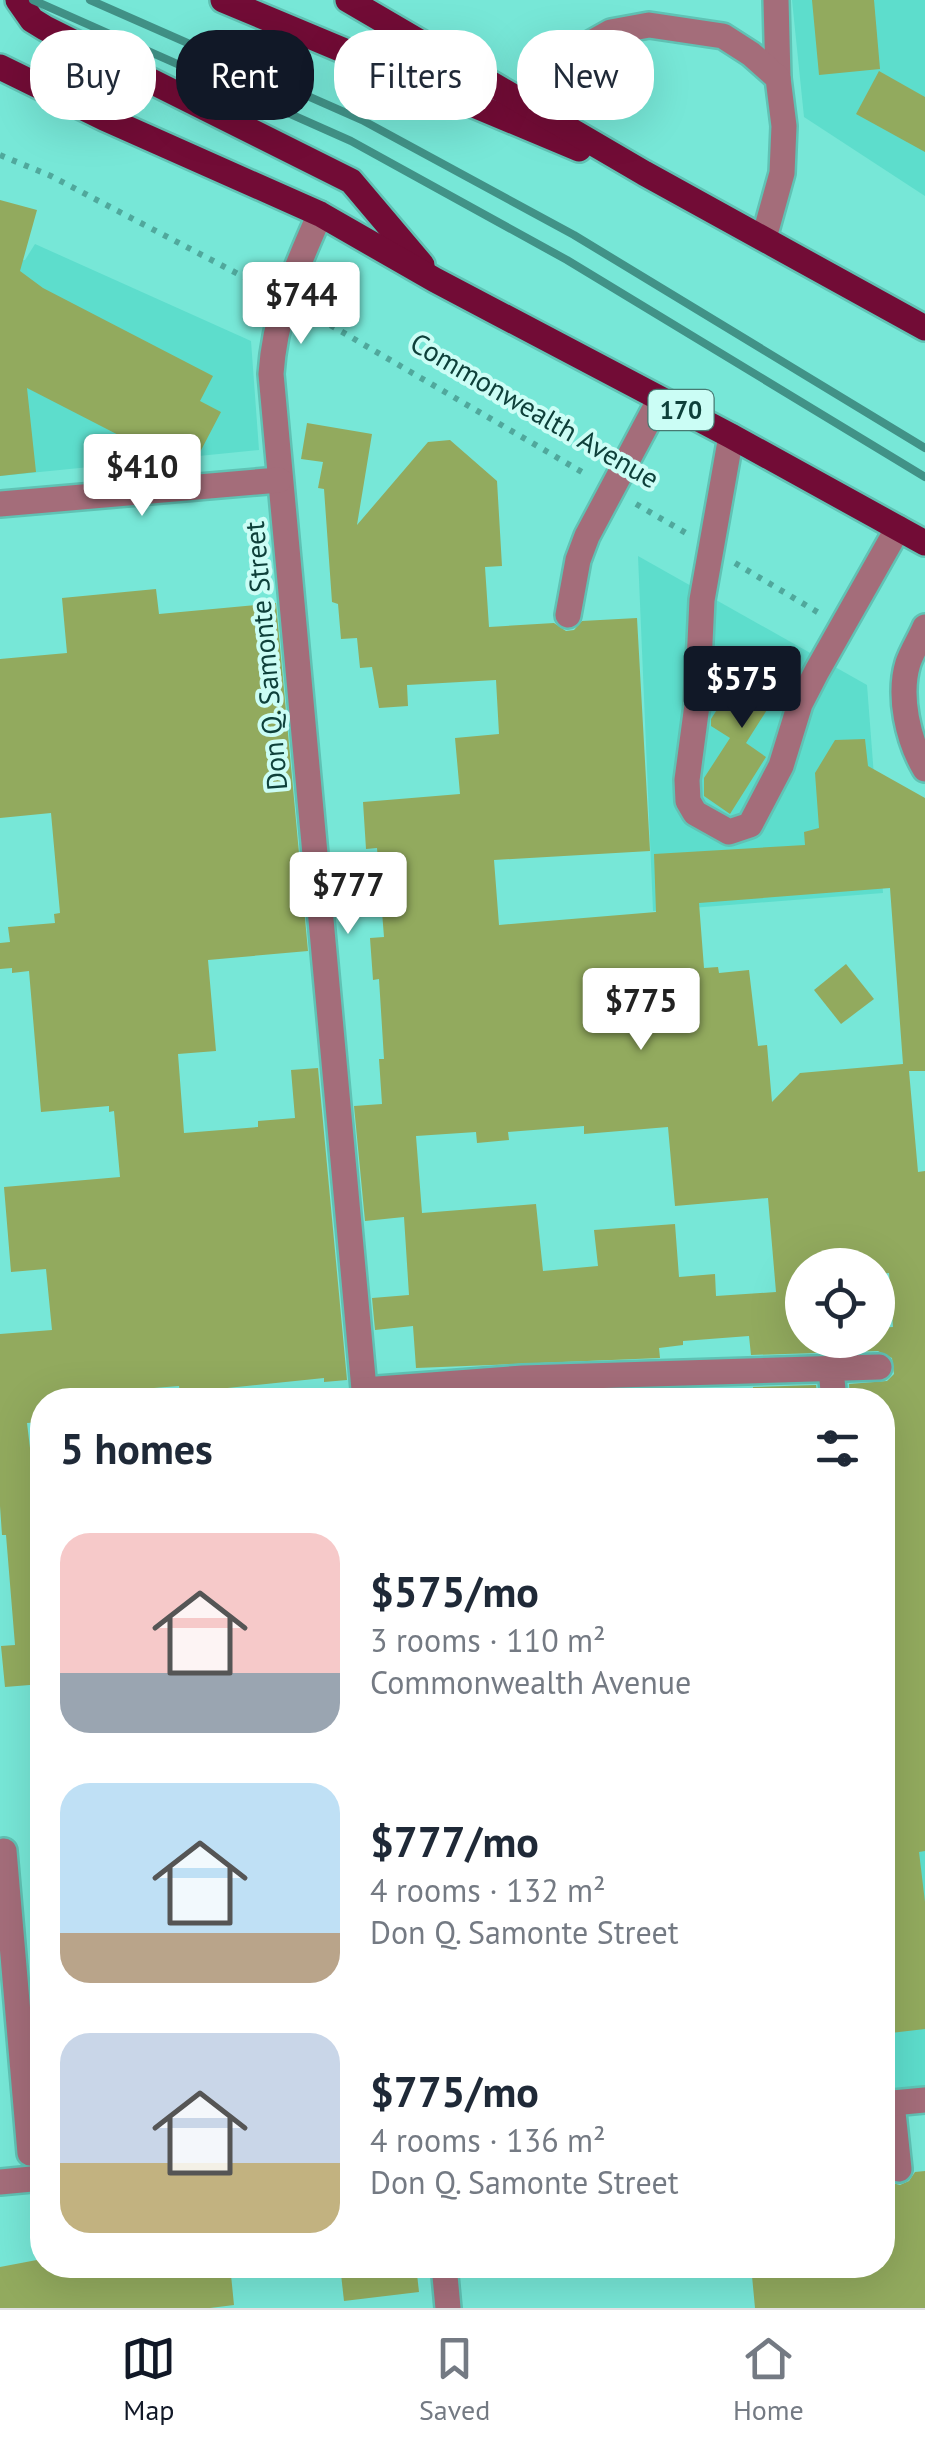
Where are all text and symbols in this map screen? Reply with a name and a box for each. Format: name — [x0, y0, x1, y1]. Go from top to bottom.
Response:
chip: Buy — [30, 30, 156, 120]
chip: Rent — [176, 30, 314, 120]
chip: Filters — [334, 30, 497, 120]
chip: New — [517, 30, 654, 120]
pin: $744 — [242, 262, 360, 347]
text: $744 — [265, 273, 337, 315]
street label: Commonwealth Avenue — [404, 324, 666, 496]
road number: 170 — [648, 390, 714, 430]
pin: $410 — [83, 434, 201, 519]
text: $410 — [106, 445, 178, 487]
street label: Don Q. Samonte Street — [235, 519, 295, 792]
pin: $575 — [683, 646, 801, 731]
text: $575 — [706, 657, 778, 699]
pin: $777 — [289, 852, 407, 937]
text: $777 — [312, 863, 384, 905]
pin: $775 — [582, 968, 700, 1053]
text: $775 — [605, 979, 677, 1021]
map controls — [785, 1248, 895, 1358]
button: locate — [785, 1248, 895, 1358]
text: 5 homes — [60, 1421, 213, 1476]
icon: filters — [810, 1421, 865, 1476]
text: $575/mo — [370, 1564, 539, 1619]
icon: home — [140, 1573, 260, 1693]
text: 3 rooms · 110 m² — [370, 1619, 606, 1661]
text: Commonwealth Avenue — [370, 1661, 691, 1703]
text: $777/mo — [370, 1814, 539, 1869]
icon: home — [140, 1823, 260, 1943]
text: 4 rooms · 132 m² — [370, 1869, 606, 1911]
text: Don Q. Samonte Street — [370, 1911, 678, 1953]
text: $775/mo — [370, 2064, 539, 2119]
icon: home — [140, 2073, 260, 2193]
text: 4 rooms · 136 m² — [370, 2119, 606, 2161]
text: Don Q. Samonte Street — [370, 2161, 678, 2203]
tab: Map — [121, 2331, 176, 2428]
tab: Saved — [419, 2331, 490, 2428]
tab: Home — [733, 2331, 804, 2428]

